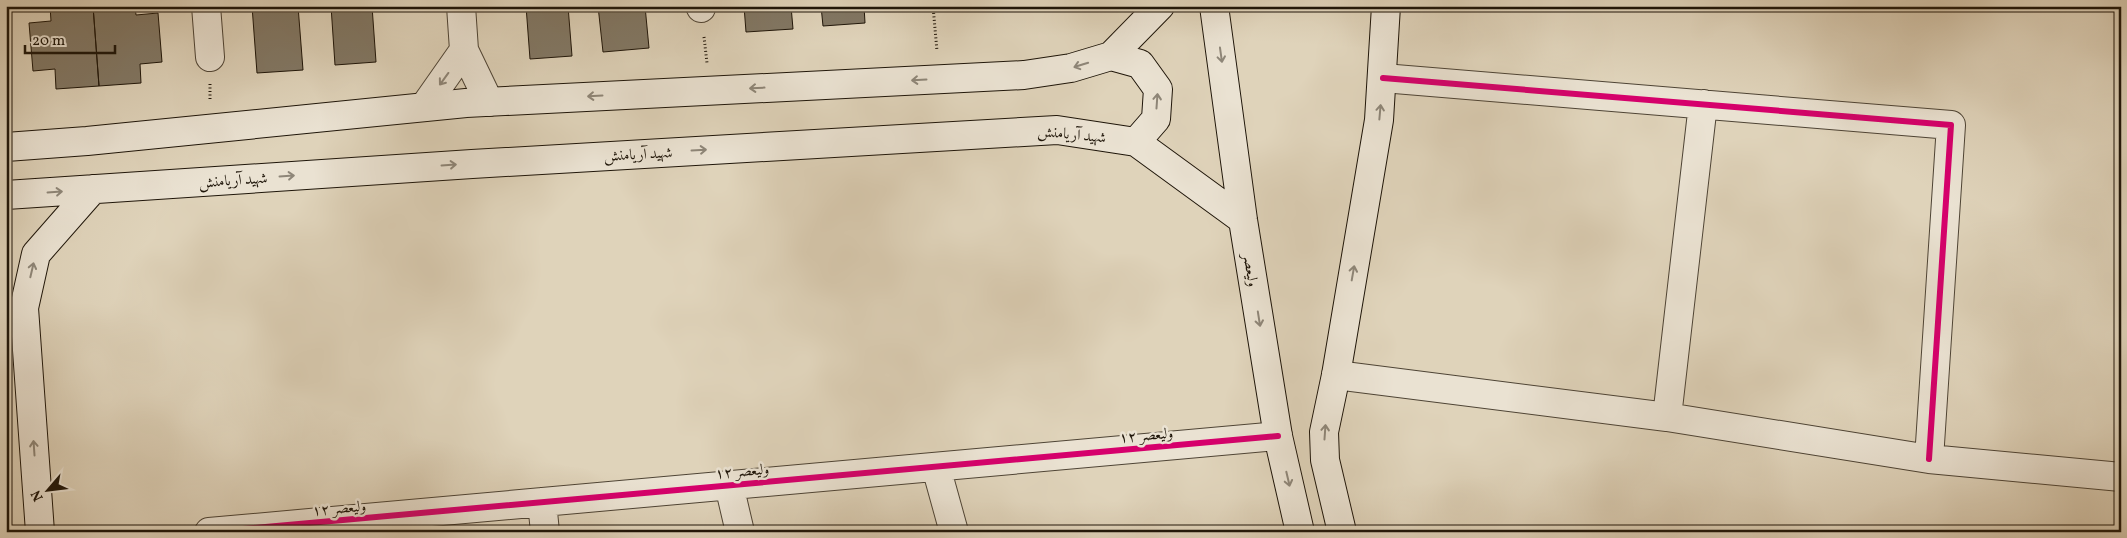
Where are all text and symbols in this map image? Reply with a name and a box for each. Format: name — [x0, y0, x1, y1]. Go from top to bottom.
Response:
scale bar — [25, 22, 115, 54]
text: 20 m — [32, 31, 65, 52]
one-way arrow — [1216, 46, 1226, 62]
one-way arrow — [1073, 60, 1089, 70]
one-way arrow — [439, 72, 449, 86]
one-way arrow — [912, 76, 928, 85]
one-way arrow — [749, 84, 765, 93]
one-way arrow — [587, 92, 603, 101]
one-way arrow — [1152, 93, 1161, 109]
one-way arrow — [1375, 105, 1385, 121]
street label: شهید آریامنش — [1037, 121, 1107, 150]
street label: شهید آریامنش — [603, 143, 673, 168]
one-way arrow — [690, 145, 706, 154]
one-way arrow — [441, 161, 457, 170]
street label: شهید آریامنش — [198, 169, 268, 194]
one-way arrow — [279, 172, 295, 181]
one-way arrow — [47, 187, 63, 197]
street label: ولیعصر — [1236, 250, 1263, 289]
one-way arrow — [28, 262, 37, 278]
one-way arrow — [1349, 265, 1359, 281]
one-way arrow — [1254, 311, 1264, 327]
street label: ولیعصر ۱۲ — [1118, 424, 1174, 449]
one-way arrow — [1320, 425, 1330, 441]
one-way arrow — [29, 440, 38, 456]
street label: ولیعصر ۱۲ — [714, 460, 770, 485]
north arrow — [22, 466, 72, 516]
one-way arrow — [1284, 471, 1293, 487]
text: N — [27, 486, 49, 504]
street label: ولیعصر ۱۲ — [311, 497, 367, 522]

